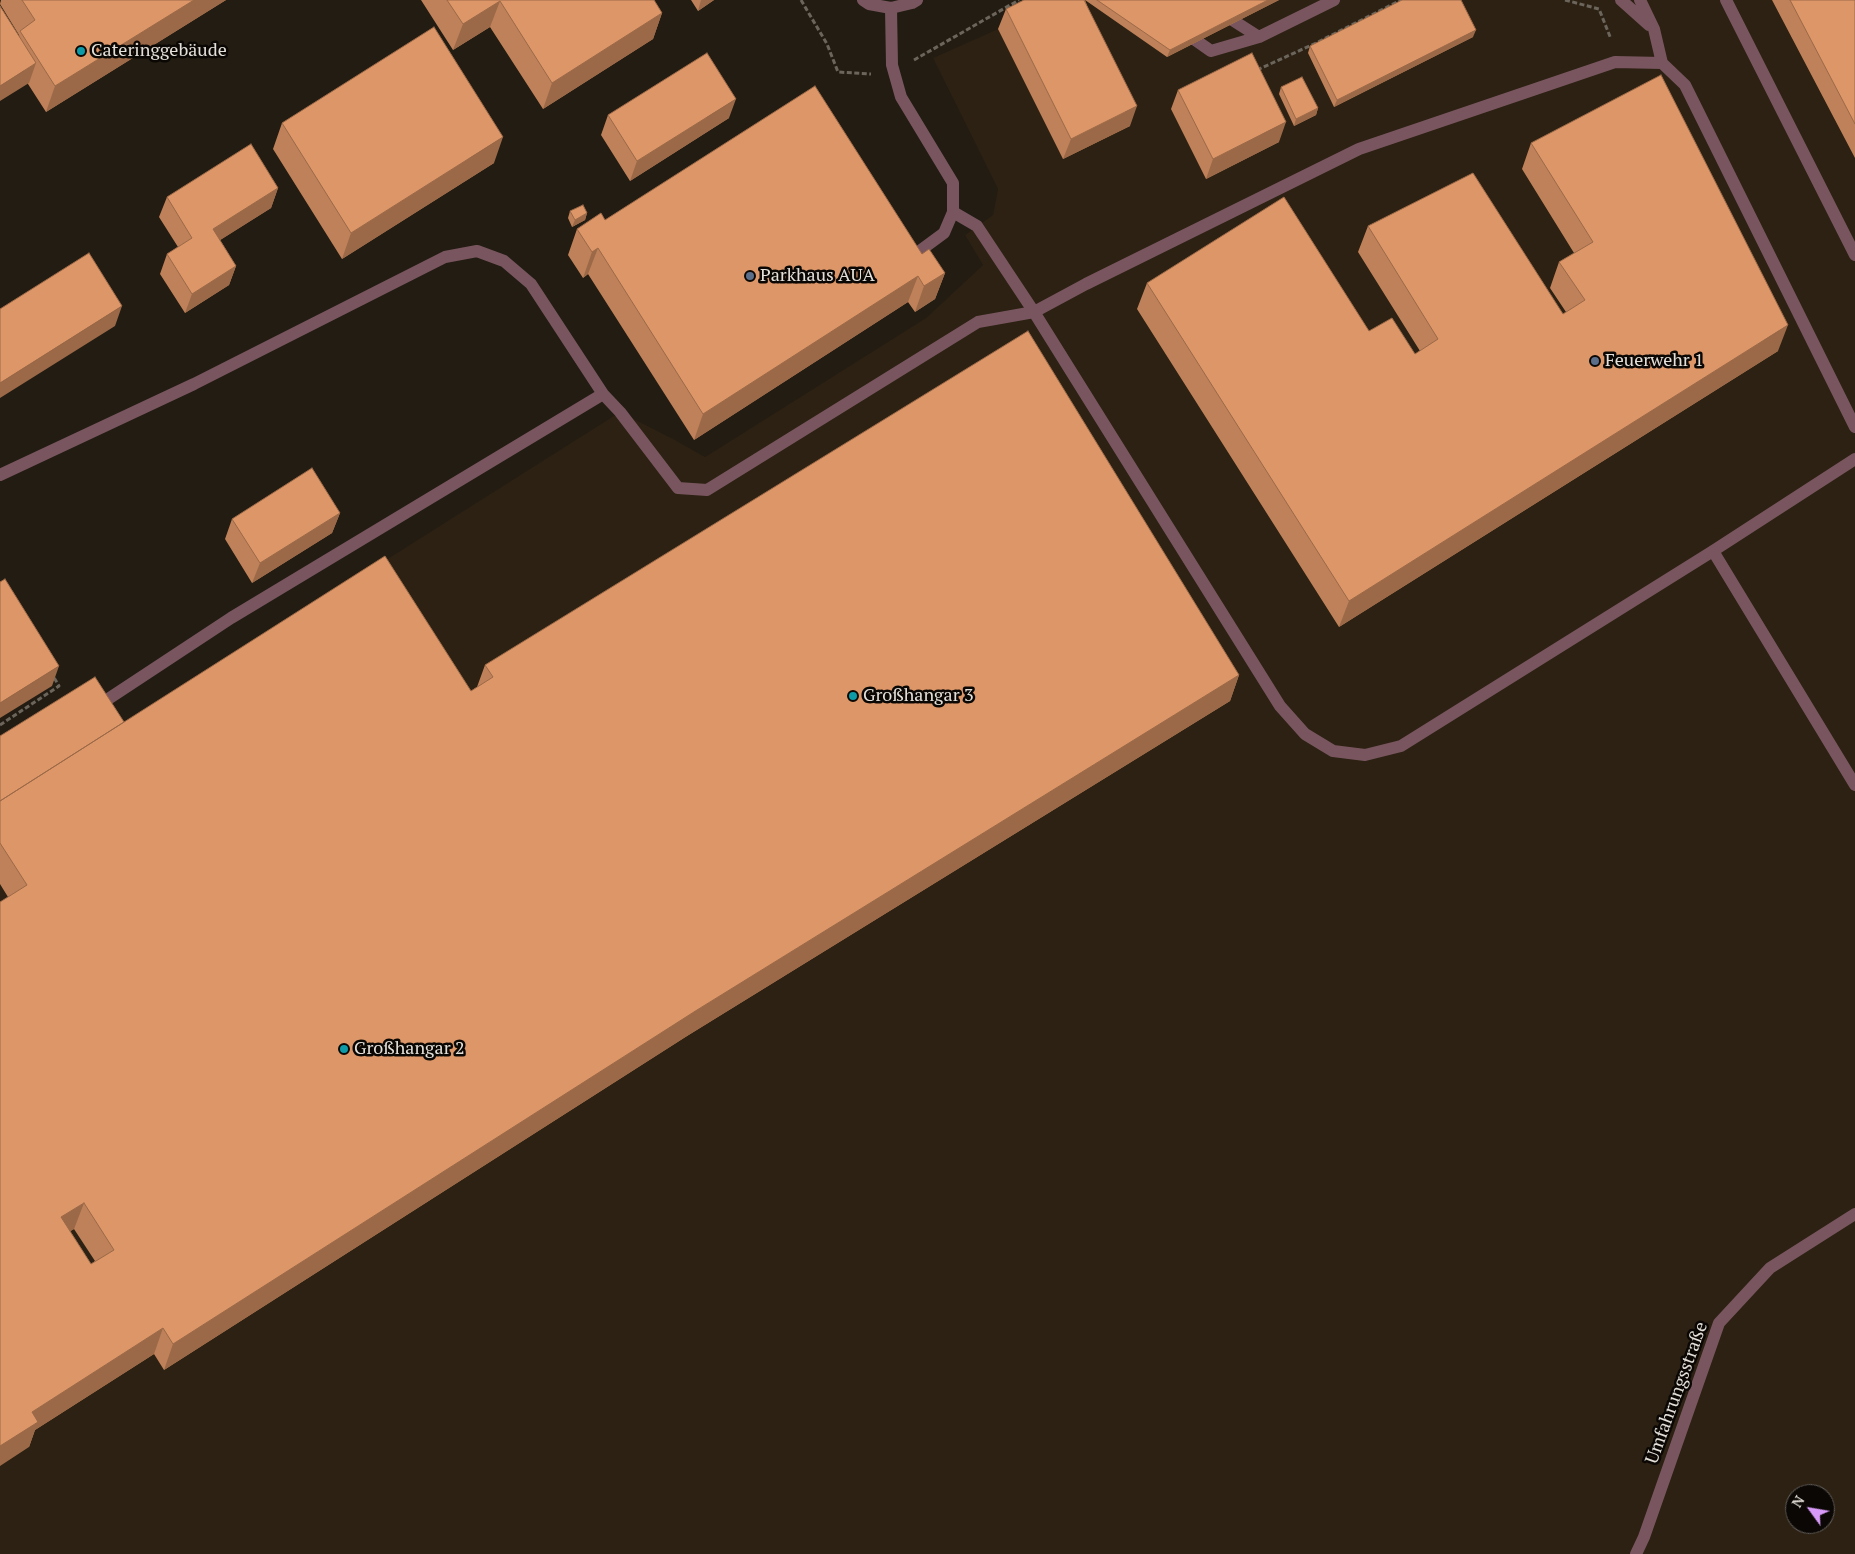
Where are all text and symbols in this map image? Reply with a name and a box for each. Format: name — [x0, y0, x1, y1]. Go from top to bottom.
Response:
place label: Cateringgebäude — [91, 40, 227, 62]
marker: Cateringgebäude — [75, 45, 87, 57]
place label: Parkhaus AUA — [760, 265, 875, 287]
marker: Parkhaus AUA — [744, 270, 756, 282]
place label: Feuerwehr 1 — [1605, 350, 1704, 372]
marker: Feuerwehr 1 — [1589, 355, 1601, 367]
place label: Großhangar 3 — [863, 685, 974, 707]
marker: Großhangar 3 — [847, 690, 859, 702]
place label: Großhangar 2 — [354, 1038, 465, 1060]
marker: Großhangar 2 — [338, 1043, 350, 1055]
street label: Umfahrungsstraße — [1641, 1319, 1713, 1467]
north arrow — [1785, 1484, 1835, 1534]
text: N — [1787, 1492, 1809, 1511]

